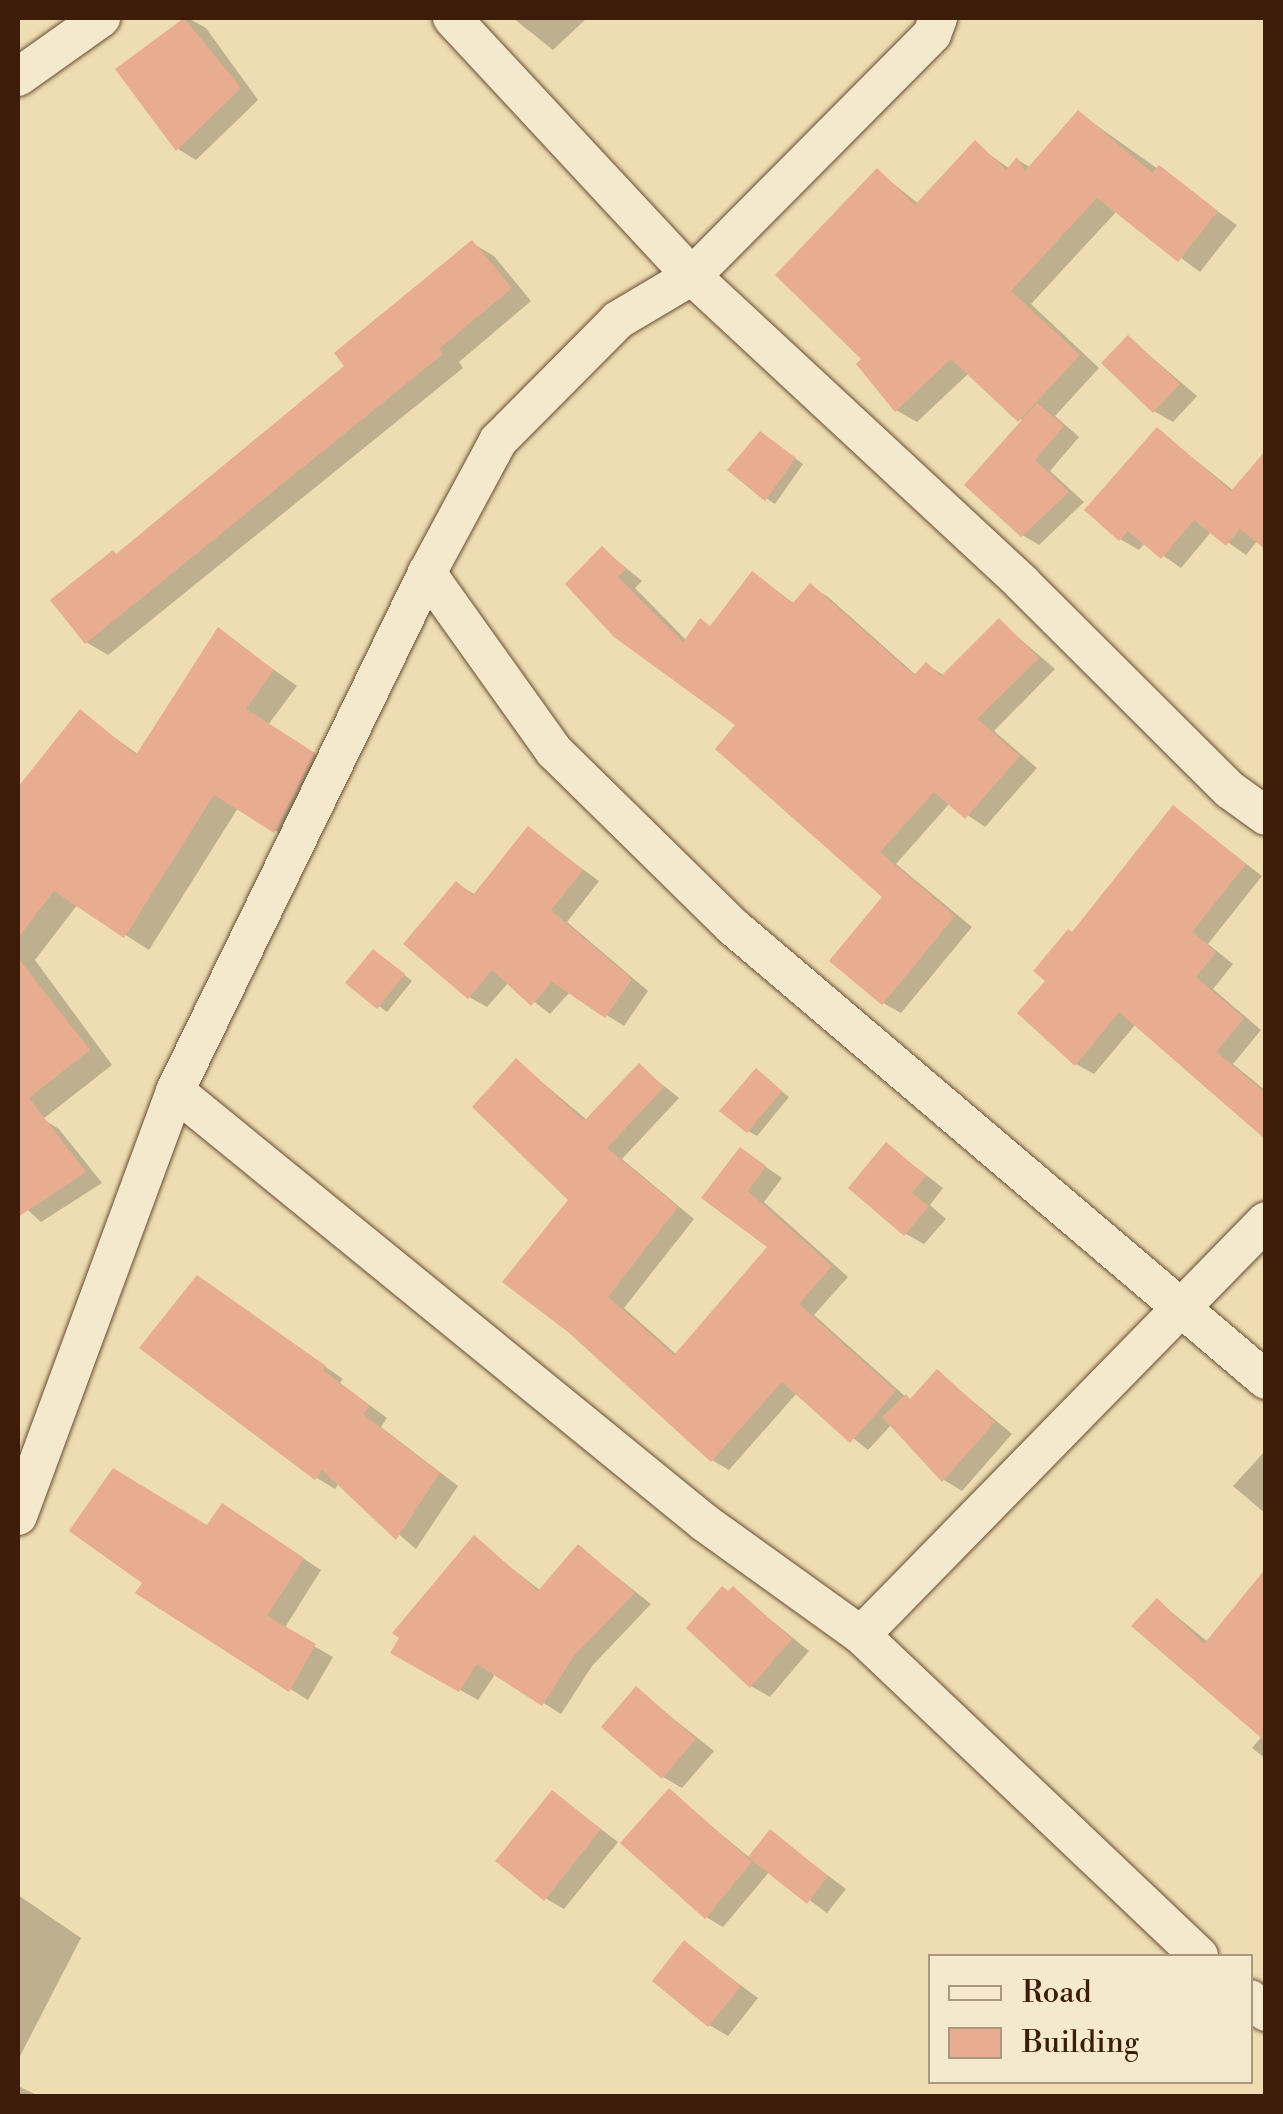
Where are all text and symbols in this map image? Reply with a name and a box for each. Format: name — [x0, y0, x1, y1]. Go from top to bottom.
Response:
legend — [928, 1954, 1253, 2084]
text: Road — [1022, 1974, 1092, 2012]
text: Building — [1022, 2024, 1139, 2062]

